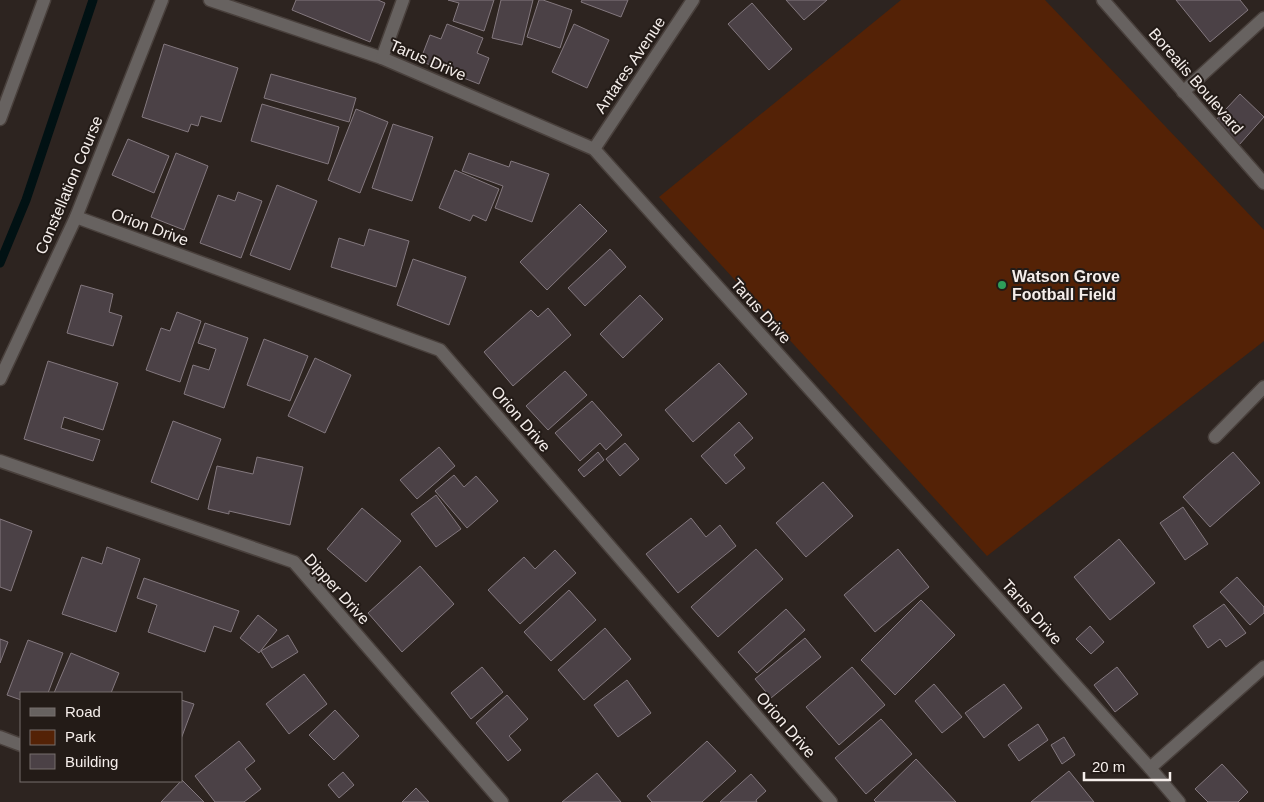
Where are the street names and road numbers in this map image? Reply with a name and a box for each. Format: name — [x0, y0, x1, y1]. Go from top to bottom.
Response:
street label: Antares Avenue — [591, 13, 669, 116]
street label: Borealis Boulevard — [1146, 25, 1246, 137]
street label: Tarus Drive — [387, 36, 469, 84]
street label: Constellation Course — [32, 113, 106, 257]
street label: Orion Drive — [109, 205, 191, 249]
street label: Tarus Drive — [728, 275, 794, 347]
street label: Orion Drive — [488, 383, 554, 455]
street label: Dipper Drive — [301, 550, 373, 628]
street label: Tarus Drive — [999, 576, 1065, 648]
street label: Orion Drive — [753, 689, 819, 761]

